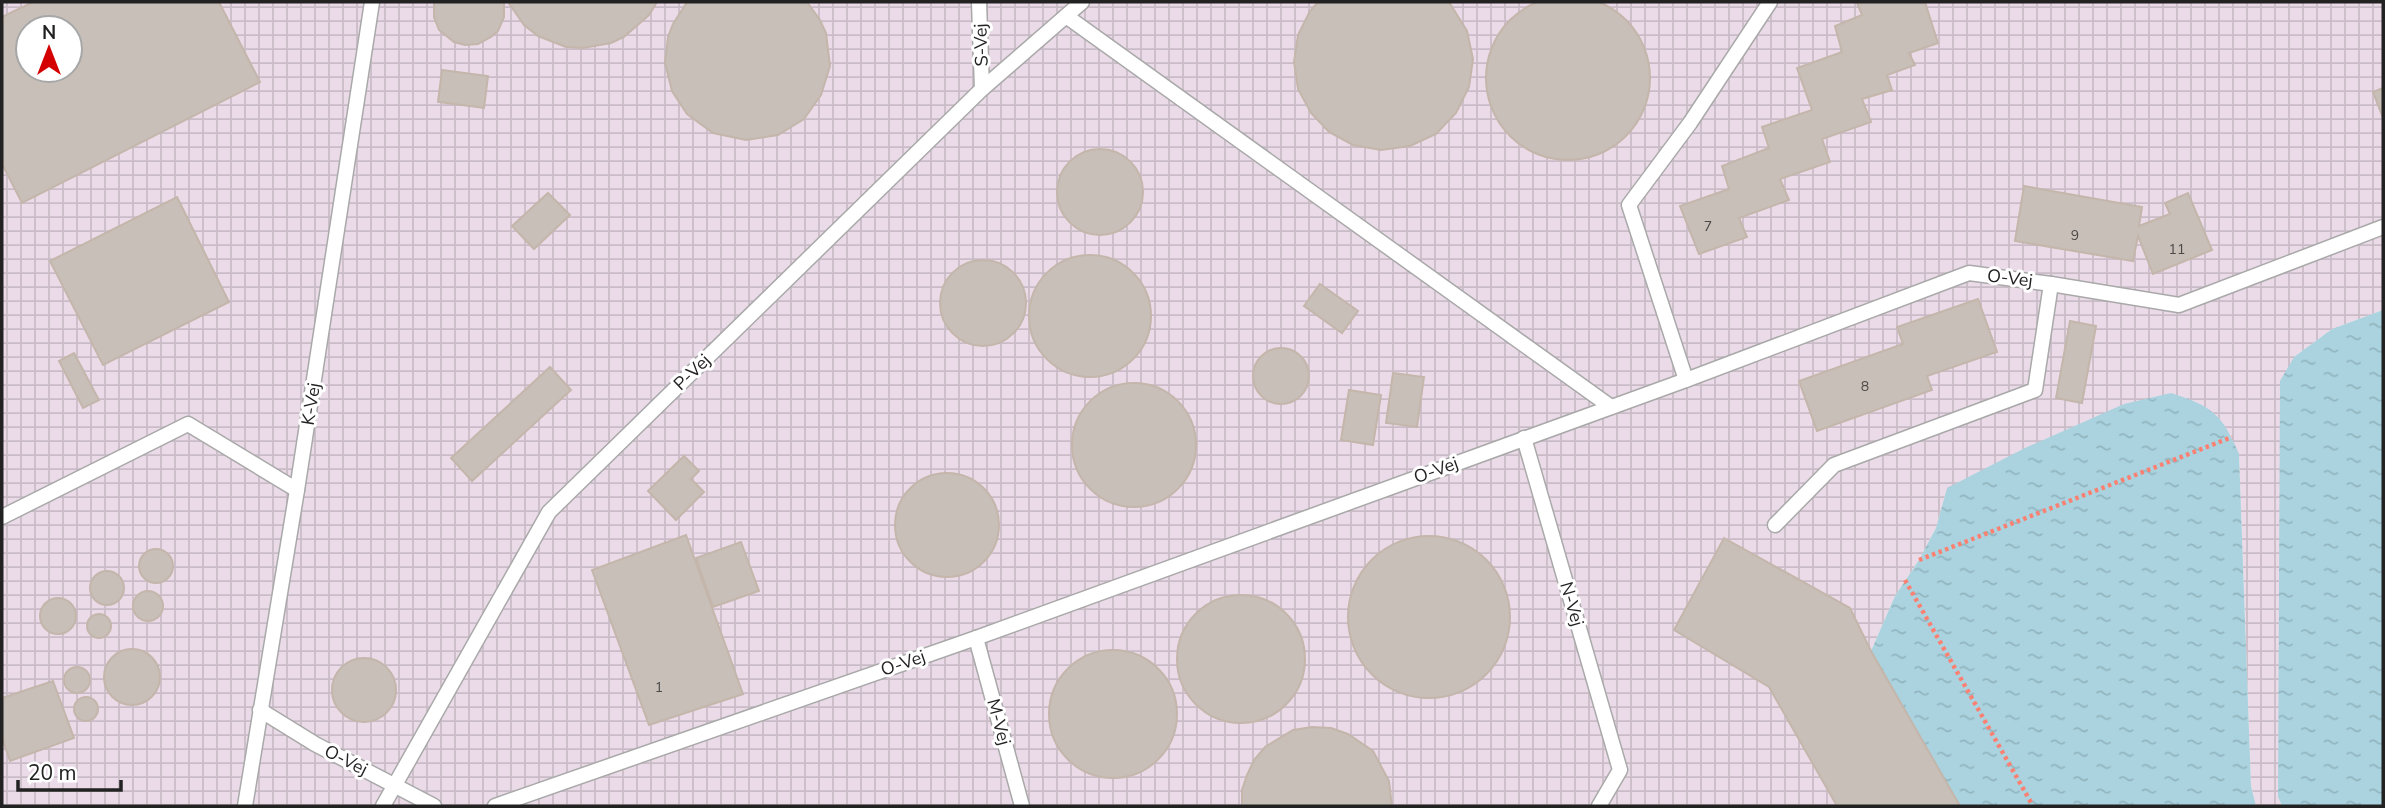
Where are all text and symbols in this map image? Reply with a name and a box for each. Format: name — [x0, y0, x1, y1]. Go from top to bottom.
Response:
north arrow — [14, 14, 84, 84]
text: N — [42, 20, 56, 46]
street label: S-Vej — [968, 23, 994, 67]
house number: 7 — [1704, 217, 1712, 236]
house number: 9 — [2071, 226, 2079, 245]
house number: 11 — [2169, 240, 2185, 259]
street label: O-Vej — [1986, 263, 2034, 293]
street label: P-Vej — [668, 348, 716, 396]
house number: 8 — [1861, 377, 1869, 396]
street label: K-Vej — [296, 381, 326, 427]
street label: O-Vej — [1410, 451, 1462, 489]
street label: N-Vej — [1554, 579, 1590, 629]
street label: O-Vej — [877, 644, 929, 682]
house number: 1 — [655, 678, 663, 697]
street label: M-Vej — [981, 696, 1017, 748]
street label: O-Vej — [320, 739, 372, 781]
scale bar — [18, 748, 121, 792]
text: 20 m — [28, 759, 77, 787]

